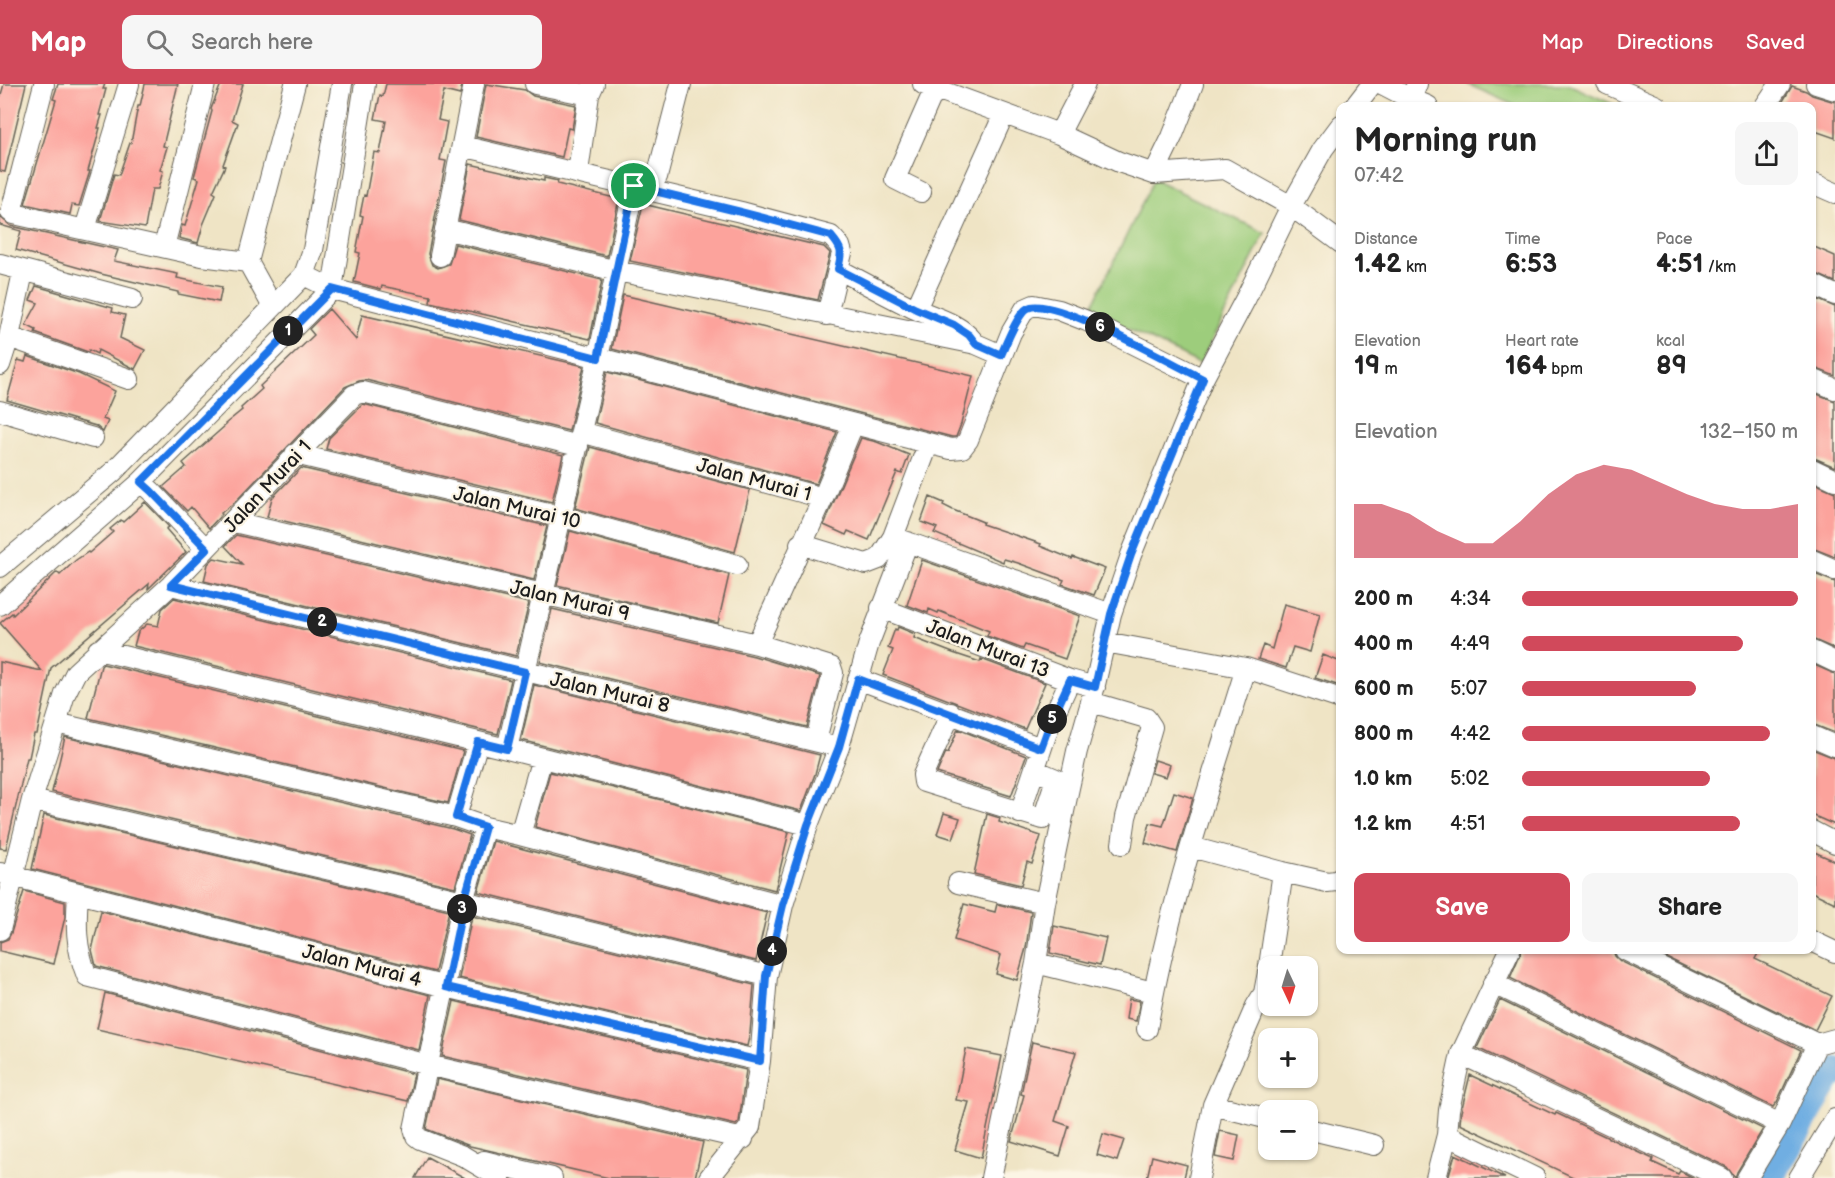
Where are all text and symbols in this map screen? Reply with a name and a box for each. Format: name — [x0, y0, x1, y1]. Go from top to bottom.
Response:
search box — [122, 15, 542, 69]
text: Map — [30, 26, 86, 59]
icon: search — [143, 26, 176, 59]
text: Search here — [191, 29, 313, 56]
text: Map — [1541, 30, 1584, 55]
text: Directions — [1617, 30, 1713, 55]
text: Saved — [1746, 30, 1805, 55]
text: Morning run — [1354, 121, 1537, 161]
button: share — [1735, 122, 1798, 185]
pin — [608, 160, 659, 211]
text: 07:42 — [1354, 164, 1404, 188]
icon: arrive — [617, 169, 650, 202]
text: Distance — [1354, 230, 1418, 249]
text: Time — [1505, 230, 1540, 249]
text: Pace — [1656, 230, 1692, 249]
text: 1.42 — [1354, 249, 1402, 280]
text: 6:53 — [1505, 249, 1557, 280]
text: 4:51 — [1656, 249, 1704, 280]
text: km — [1402, 258, 1427, 277]
text: /km — [1704, 258, 1736, 277]
pin: 6 — [1085, 312, 1115, 342]
pin: 1 — [273, 316, 303, 346]
text: 6 — [1095, 317, 1105, 336]
text: 1 — [285, 321, 291, 340]
text: Elevation — [1354, 332, 1421, 351]
text: Heart rate — [1505, 332, 1579, 351]
text: kcal — [1656, 332, 1685, 351]
text: 19 — [1354, 351, 1380, 382]
text: 164 — [1505, 351, 1547, 382]
text: 89 — [1656, 351, 1687, 382]
text: m — [1380, 360, 1398, 379]
text: bpm — [1547, 360, 1583, 379]
text: Elevation — [1354, 420, 1437, 444]
text: 132–150 m — [1700, 420, 1798, 444]
street label: Jalan Murai 1 — [219, 435, 317, 538]
street label: Jalan Murai 1 — [694, 453, 814, 507]
street label: Jalan Murai 10 — [451, 482, 583, 534]
street label: Jalan Murai 9 — [508, 576, 632, 626]
text: 200 m — [1354, 587, 1413, 611]
text: 4:34 — [1450, 587, 1491, 611]
pin: 2 — [307, 607, 337, 637]
text: 2 — [317, 612, 327, 631]
street label: Jalan Murai 13 — [922, 614, 1053, 683]
text: 400 m — [1354, 632, 1413, 656]
text: 4:49 — [1450, 632, 1490, 656]
street label: Jalan Murai 8 — [548, 668, 672, 718]
text: 600 m — [1354, 677, 1414, 701]
text: 5:07 — [1450, 677, 1487, 701]
pin: 5 — [1037, 704, 1067, 734]
text: 5 — [1047, 709, 1057, 728]
text: 800 m — [1354, 722, 1413, 746]
text: 4:42 — [1450, 722, 1490, 746]
text: 1.0 km — [1354, 767, 1412, 791]
text: 5:02 — [1450, 767, 1489, 791]
text: 1.2 km — [1354, 812, 1412, 836]
text: 4:51 — [1450, 812, 1485, 836]
button: Save — [1354, 873, 1570, 942]
button: Share — [1582, 873, 1798, 942]
pin: 3 — [447, 894, 477, 924]
text: 3 — [457, 899, 467, 918]
pin: 4 — [757, 936, 787, 966]
street label: Jalan Murai 4 — [299, 940, 424, 992]
text: 4 — [767, 941, 777, 960]
north arrow — [1258, 956, 1318, 1016]
map controls — [1258, 956, 1318, 1160]
button: + — [1258, 1028, 1318, 1088]
button: − — [1258, 1100, 1318, 1160]

